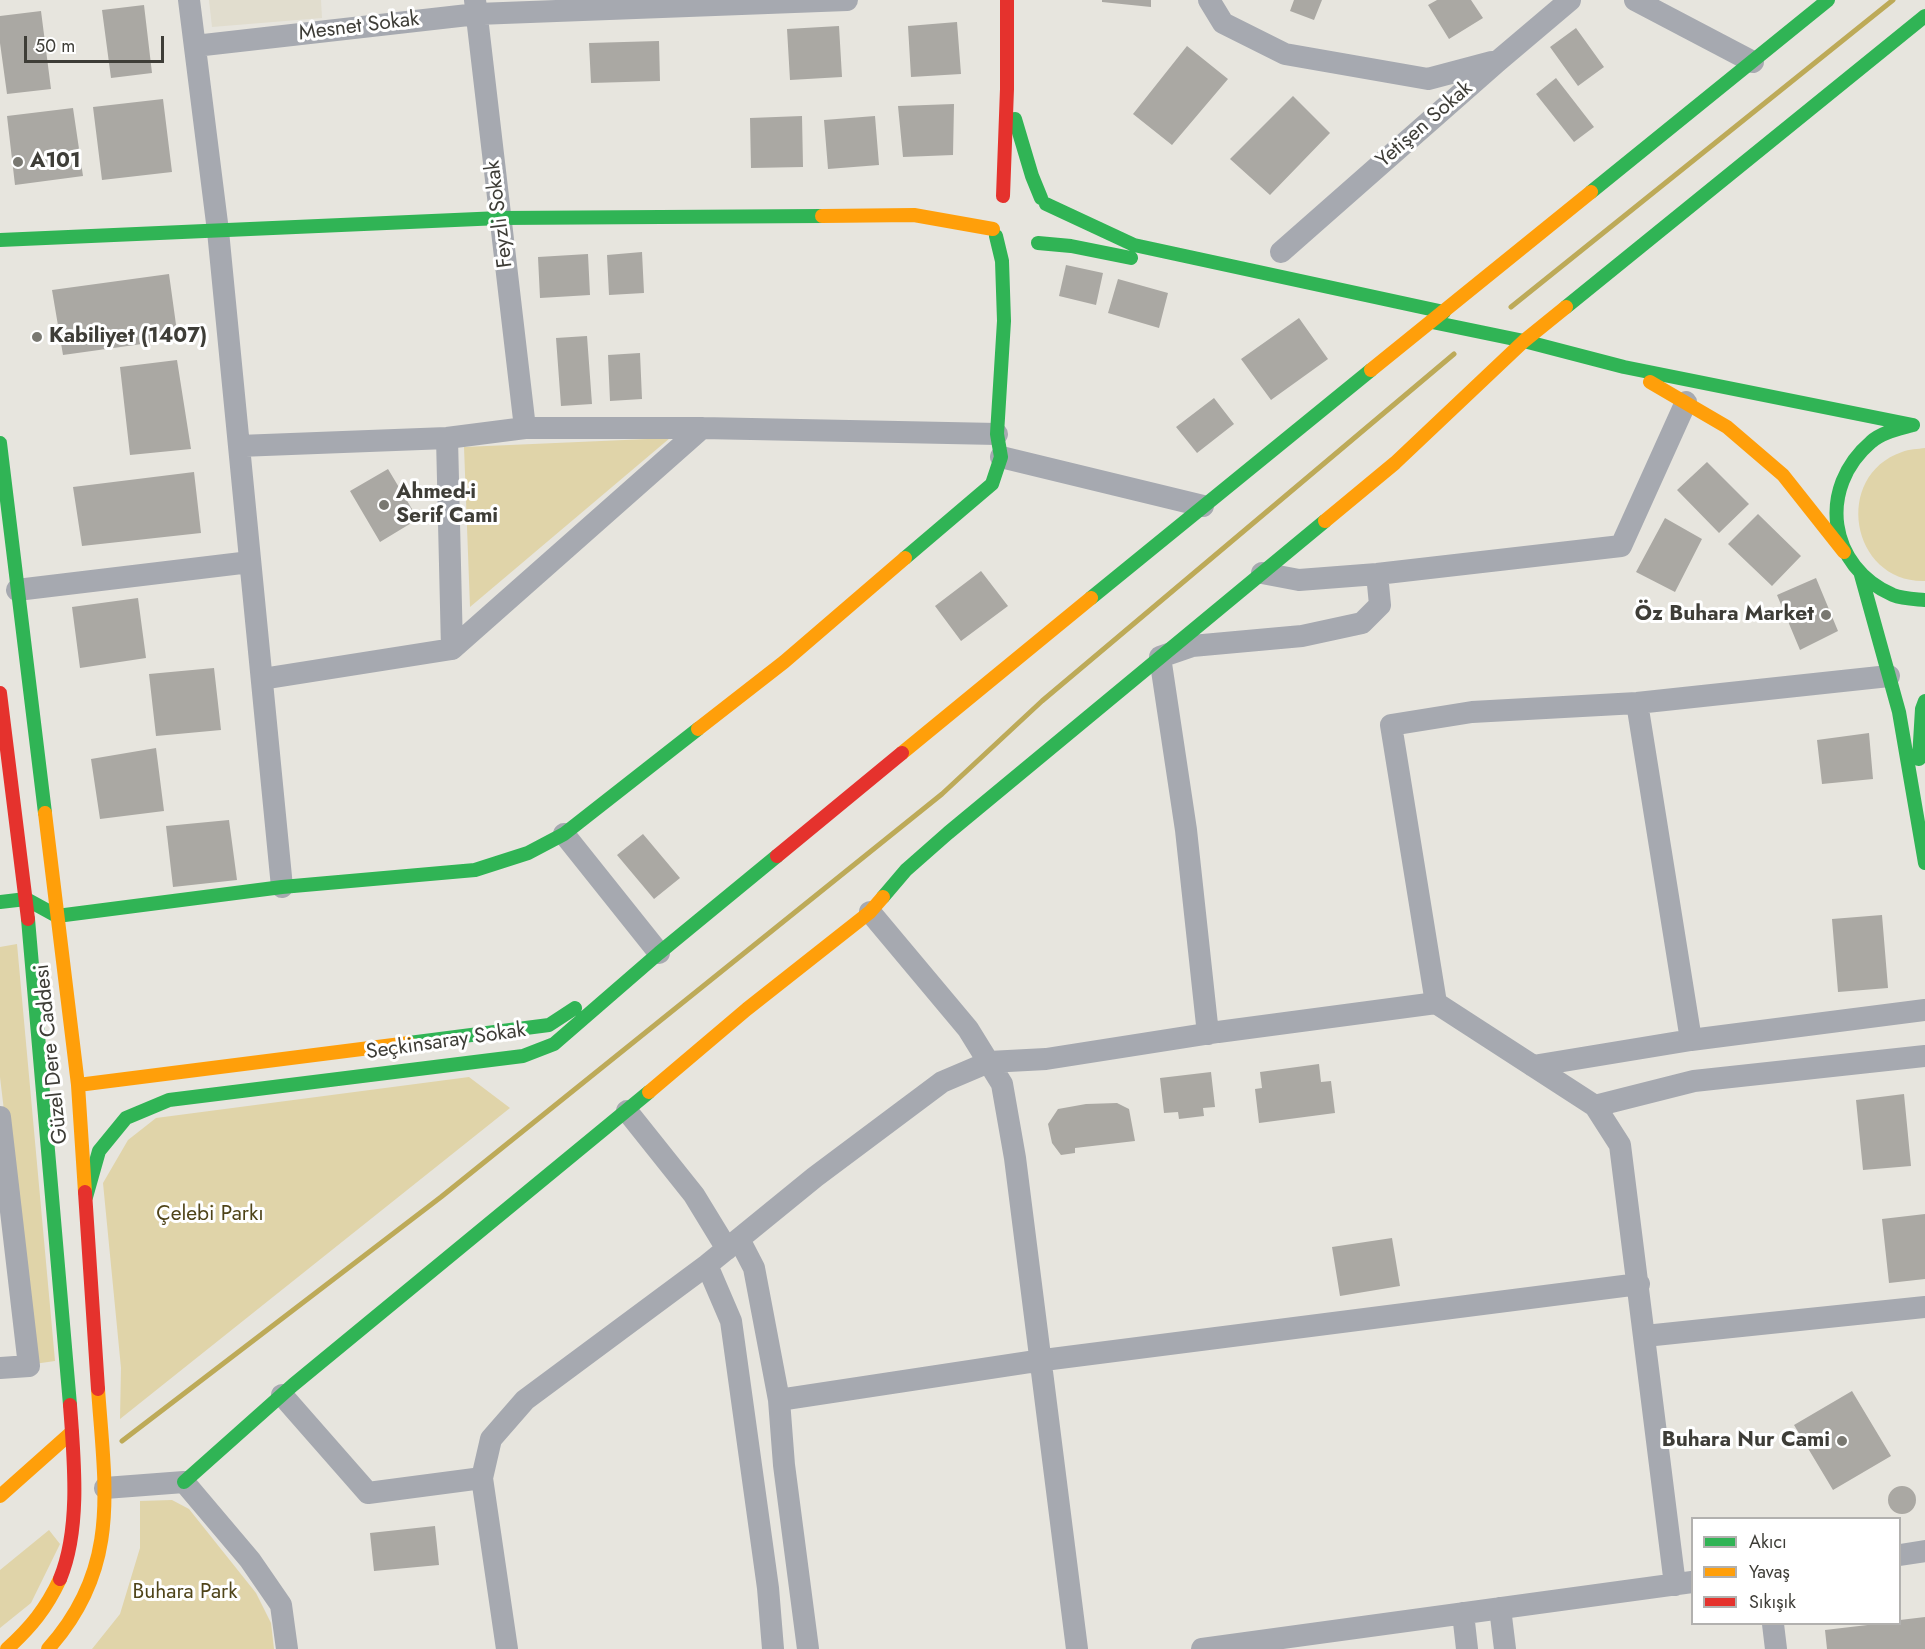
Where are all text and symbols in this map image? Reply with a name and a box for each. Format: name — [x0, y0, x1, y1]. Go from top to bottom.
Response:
street label: Mesnet Sokak — [297, 7, 421, 47]
scale bar — [27, 24, 166, 62]
text: 50 m — [35, 33, 75, 59]
street label: Yetişen Sokak — [1372, 76, 1478, 174]
place label: A101 — [30, 149, 81, 175]
marker: A101 — [11, 155, 25, 169]
street label: Feyzli Sokak — [481, 159, 519, 269]
place label: Kabiliyet (1407) — [49, 324, 207, 350]
marker: Kabiliyet (1407) — [30, 330, 44, 344]
place label: Ahmed-i Serif Cami — [396, 480, 498, 530]
marker: Ahmed-i Serif Cami — [377, 498, 391, 512]
place label: Öz Buhara Market — [1635, 602, 1814, 628]
marker: Öz Buhara Market — [1819, 608, 1833, 622]
street label: Güzel Dere Caddesi — [30, 963, 74, 1145]
street label: Seçkinsaray Sokak — [365, 1018, 527, 1066]
park label: Çelebi Parkı — [156, 1202, 264, 1228]
place label: Buhara Nur Cami — [1662, 1428, 1830, 1454]
marker: Buhara Nur Cami — [1835, 1434, 1849, 1448]
legend — [1691, 1517, 1901, 1625]
text: Akıcı — [1749, 1529, 1787, 1555]
text: Yavaş — [1749, 1559, 1790, 1585]
park label: Buhara Park — [133, 1580, 237, 1606]
text: Sıkışık — [1749, 1589, 1796, 1615]

